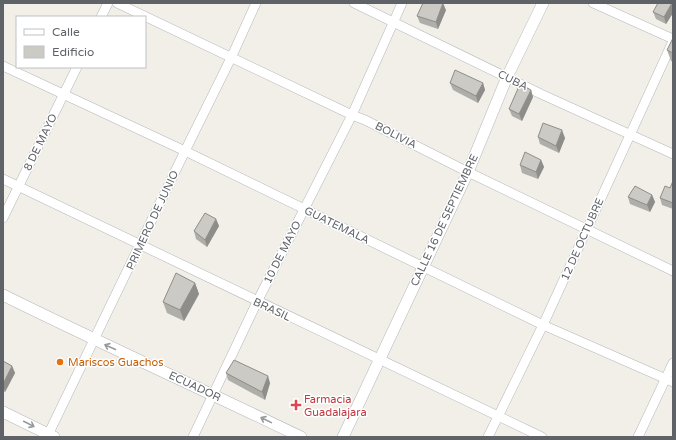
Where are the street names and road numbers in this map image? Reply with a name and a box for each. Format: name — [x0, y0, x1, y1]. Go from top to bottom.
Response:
street label: CUBA — [496, 68, 530, 93]
street label: 8 DE MAYO — [21, 112, 60, 173]
street label: BOLIVIA — [373, 119, 419, 151]
street label: CALLE 16 DE SEPTIEMBRE — [408, 152, 481, 288]
street label: PRIMERO DE JUNIO — [124, 168, 181, 272]
street label: 12 DE OCTUBRE — [558, 196, 606, 282]
street label: GUATEMALA — [302, 204, 371, 247]
street label: 10 DE MAYO — [261, 219, 304, 286]
street label: BRASIL — [251, 295, 293, 324]
street label: ECUADOR — [167, 369, 223, 404]

